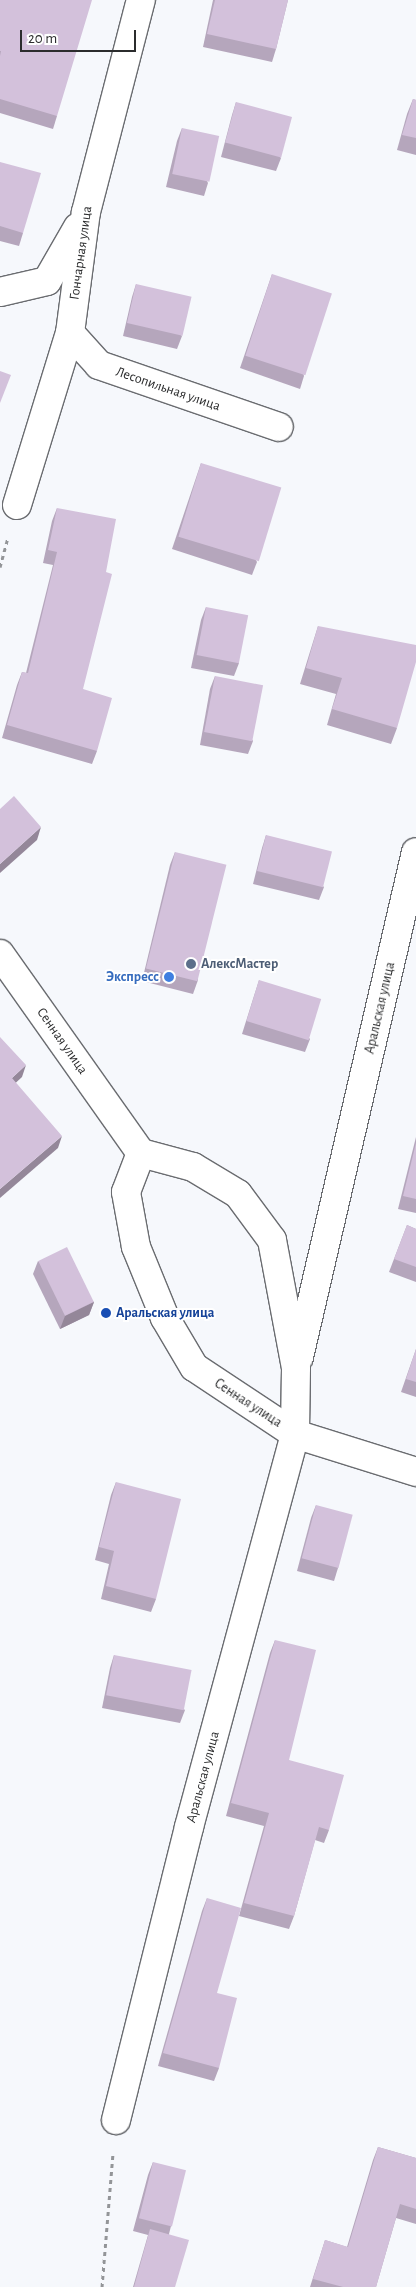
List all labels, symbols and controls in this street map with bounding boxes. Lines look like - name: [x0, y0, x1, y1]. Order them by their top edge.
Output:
- scale bar: [22, 20, 139, 52]
- text: 20 m: [28, 31, 57, 46]
- street label: Гончарная улица: [66, 205, 96, 301]
- street label: Лесопильная улица: [114, 363, 222, 415]
- place label: АлексМастер: [201, 956, 278, 972]
- marker: АлексМастер: [185, 958, 197, 970]
- street label: Аральская улица: [361, 960, 399, 1056]
- place label: Экспресс: [106, 969, 159, 985]
- marker: Экспресс: [163, 971, 175, 983]
- street label: Сенная улица: [33, 1005, 91, 1077]
- place label: Аральская улица: [116, 1305, 214, 1321]
- marker: Аральская улица: [100, 1307, 112, 1319]
- street label: Сенная улица: [211, 1375, 285, 1431]
- street label: Аральская улица: [183, 1729, 223, 1825]

